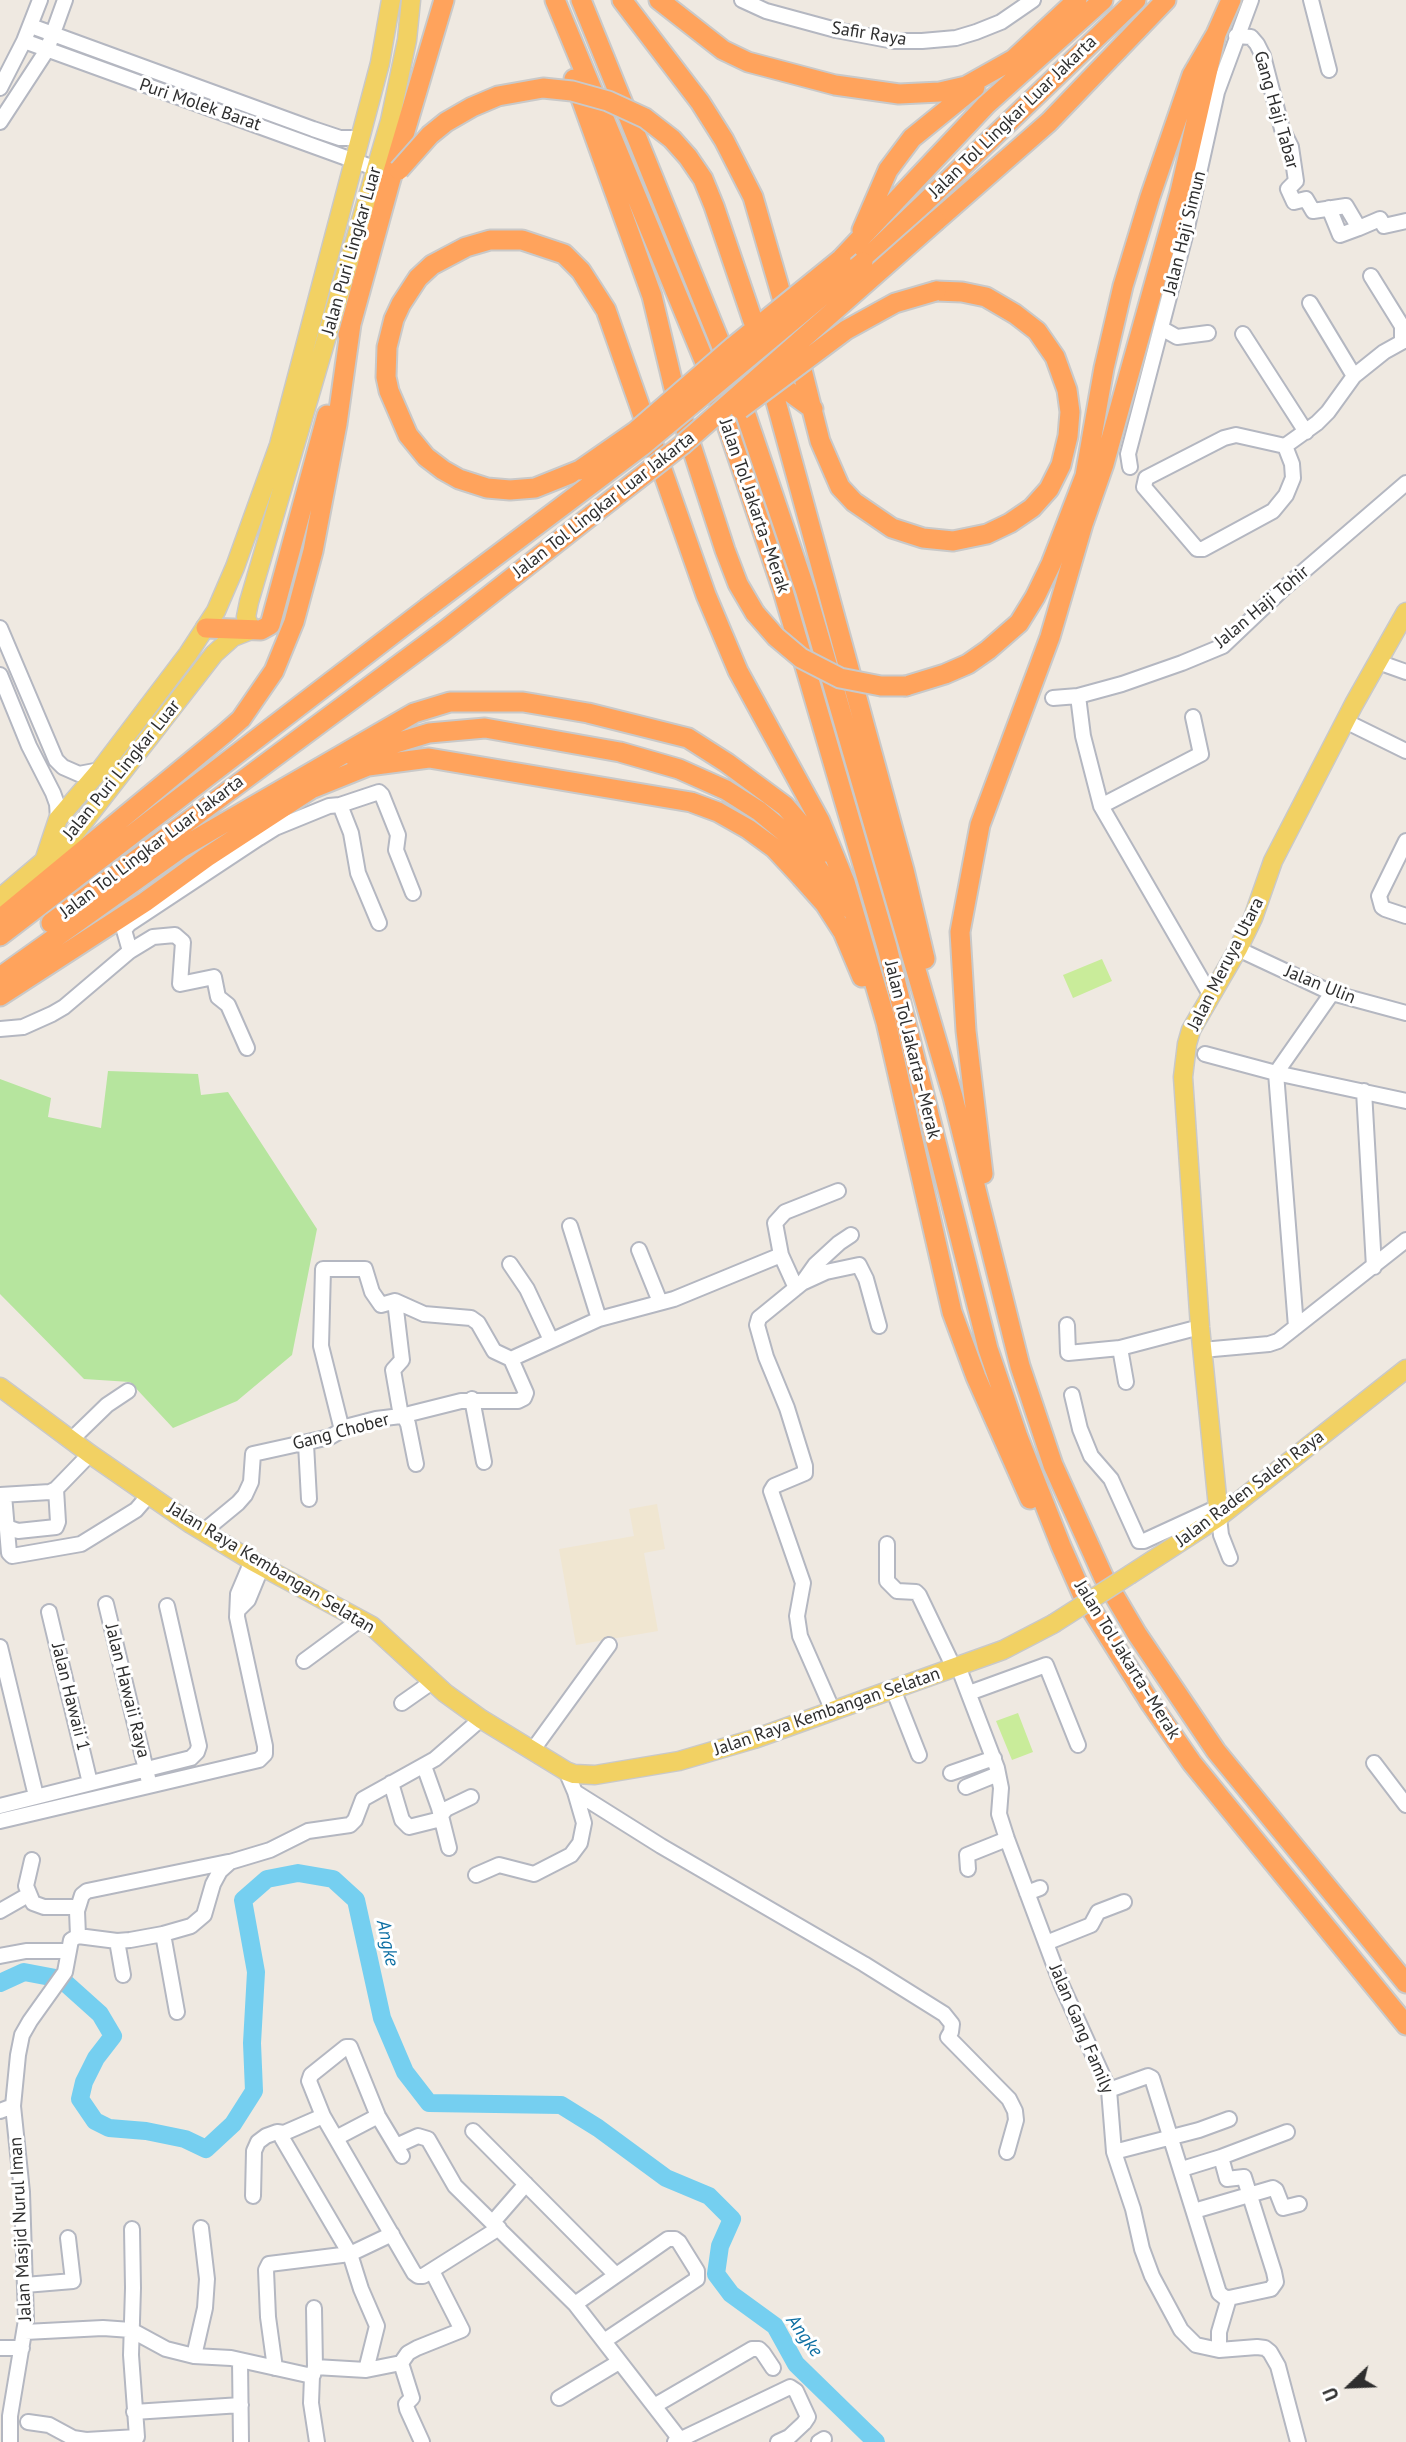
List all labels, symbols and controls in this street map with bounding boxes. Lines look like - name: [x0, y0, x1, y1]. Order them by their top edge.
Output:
- street label: Safir Raya: [830, 17, 908, 51]
- street label: Jalan Tol Lingkar Luar Jakarta: [925, 31, 1101, 203]
- street label: Gang Haji Tabar: [1249, 49, 1303, 171]
- street label: Puri Molek Barat: [136, 74, 264, 136]
- street label: Jalan Puri Lingkar Luar: [318, 165, 386, 337]
- street label: Jalan Haji Simun: [1159, 169, 1211, 297]
- street label: Jalan Tol Jakarta–Merak: [714, 416, 794, 596]
- street label: Jalan Tol Lingkar Luar Jakarta: [509, 427, 699, 583]
- street label: Jalan Haji Tohir: [1210, 561, 1314, 653]
- street label: Jalan Puri Lingkar Luar: [59, 696, 185, 844]
- street label: Jalan Tol Lingkar Luar Jakarta: [56, 771, 248, 923]
- street label: Jalan Meruya Utara: [1183, 894, 1269, 1034]
- street label: Jalan Tol Jakarta–Merak: [879, 959, 945, 1141]
- street label: Jalan Ulin: [1281, 961, 1359, 1009]
- street label: Gang Chober: [290, 1409, 392, 1455]
- street label: Jalan Raden Saleh Raya: [1172, 1426, 1328, 1552]
- street label: Jalan Raya Kembangan Selatan: [163, 1497, 379, 1639]
- street label: Jalan Tol Jakarta–Merak: [1069, 1577, 1185, 1743]
- street label: Jalan Hawaii Raya: [100, 1622, 154, 1760]
- street label: Jalan Hawaii 1: [46, 1641, 94, 1753]
- street label: Jalan Raya Kembangan Selatan: [711, 1663, 943, 1761]
- water label: Angke: [371, 1918, 403, 1968]
- street label: Jalan Gang Family: [1044, 1961, 1118, 2097]
- street label: Jalan Masjid Nurul Iman: [5, 2136, 37, 2322]
- water label: Angke: [781, 2310, 827, 2362]
- north arrow: [1315, 2351, 1385, 2421]
- text: U: [1317, 2384, 1344, 2404]

